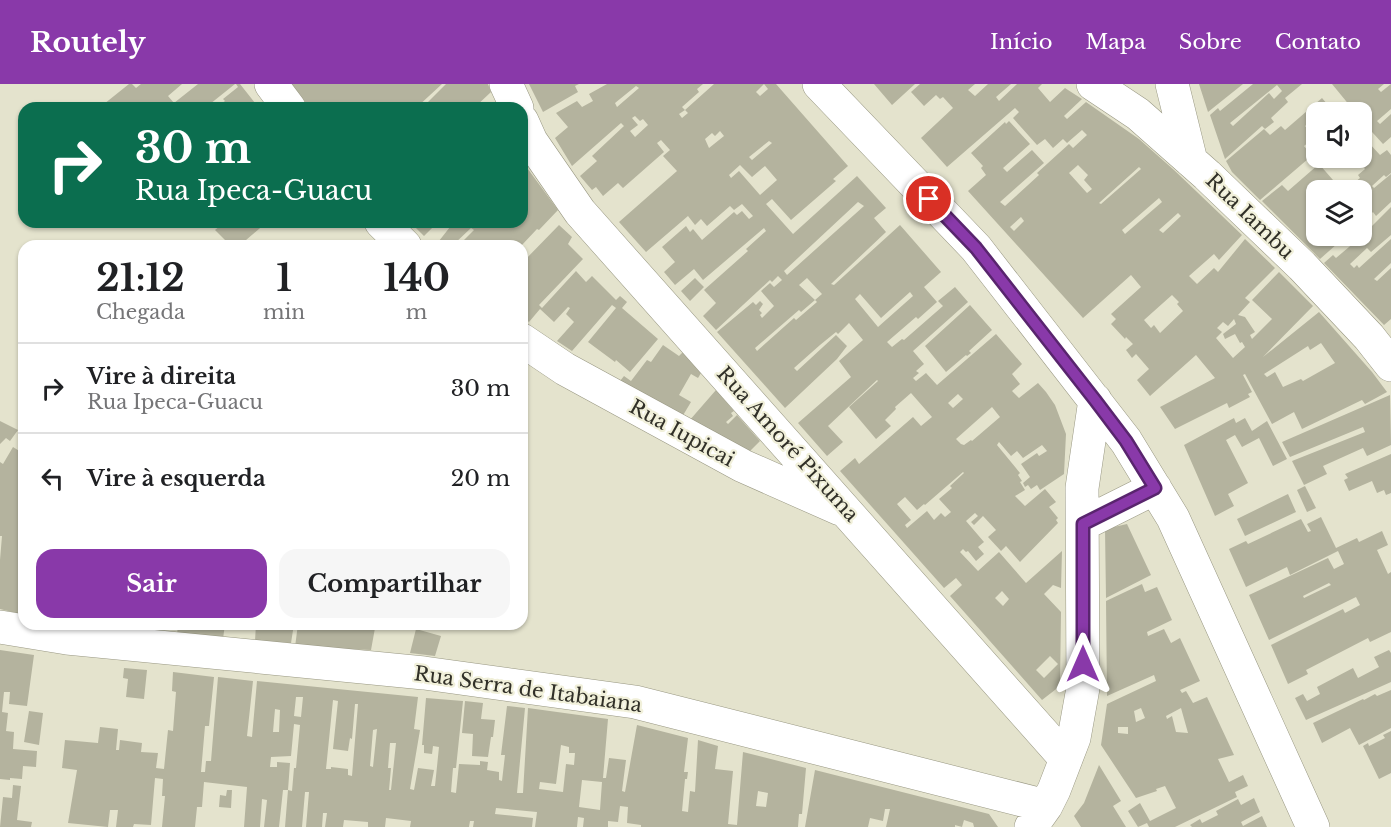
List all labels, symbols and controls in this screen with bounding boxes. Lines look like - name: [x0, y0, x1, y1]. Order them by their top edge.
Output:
- text: Routely: [30, 25, 146, 60]
- text: Início: [990, 29, 1052, 55]
- text: Mapa: [1085, 29, 1146, 55]
- text: Sobre: [1179, 29, 1242, 55]
- text: Contato: [1275, 29, 1361, 55]
- map controls: [1306, 102, 1372, 246]
- button: sound: [1306, 102, 1372, 168]
- text: 30 m: [135, 122, 251, 174]
- icon: right: [36, 126, 114, 204]
- street label: Rua Iambu: [1201, 168, 1299, 264]
- pin: [903, 173, 954, 224]
- text: Rua Ipeca-Guacu: [135, 174, 372, 207]
- button: layers: [1306, 180, 1372, 246]
- icon: arrive: [912, 182, 945, 215]
- text: 21:12: [96, 256, 185, 301]
- text: 1: [276, 256, 292, 301]
- text: 140: [383, 256, 450, 301]
- text: Chegada: [96, 300, 185, 324]
- text: min: [263, 300, 305, 324]
- text: m: [406, 300, 427, 324]
- street label: Rua Amoré Pixuma: [712, 362, 864, 527]
- text: Vire à direita: [87, 363, 236, 390]
- icon: right: [36, 372, 69, 405]
- text: 30 m: [451, 375, 510, 402]
- text: Rua Ipeca-Guacu: [87, 390, 263, 414]
- street label: Rua Iupicai: [625, 394, 739, 472]
- icon: left: [36, 462, 69, 495]
- text: Vire à esquerda: [87, 465, 266, 492]
- text: 20 m: [451, 465, 510, 492]
- button: Sair: [36, 549, 267, 618]
- button: Compartilhar: [279, 549, 510, 618]
- position arrow: [1051, 632, 1115, 696]
- street label: Rua Serra de Itabaiana: [412, 661, 644, 717]

